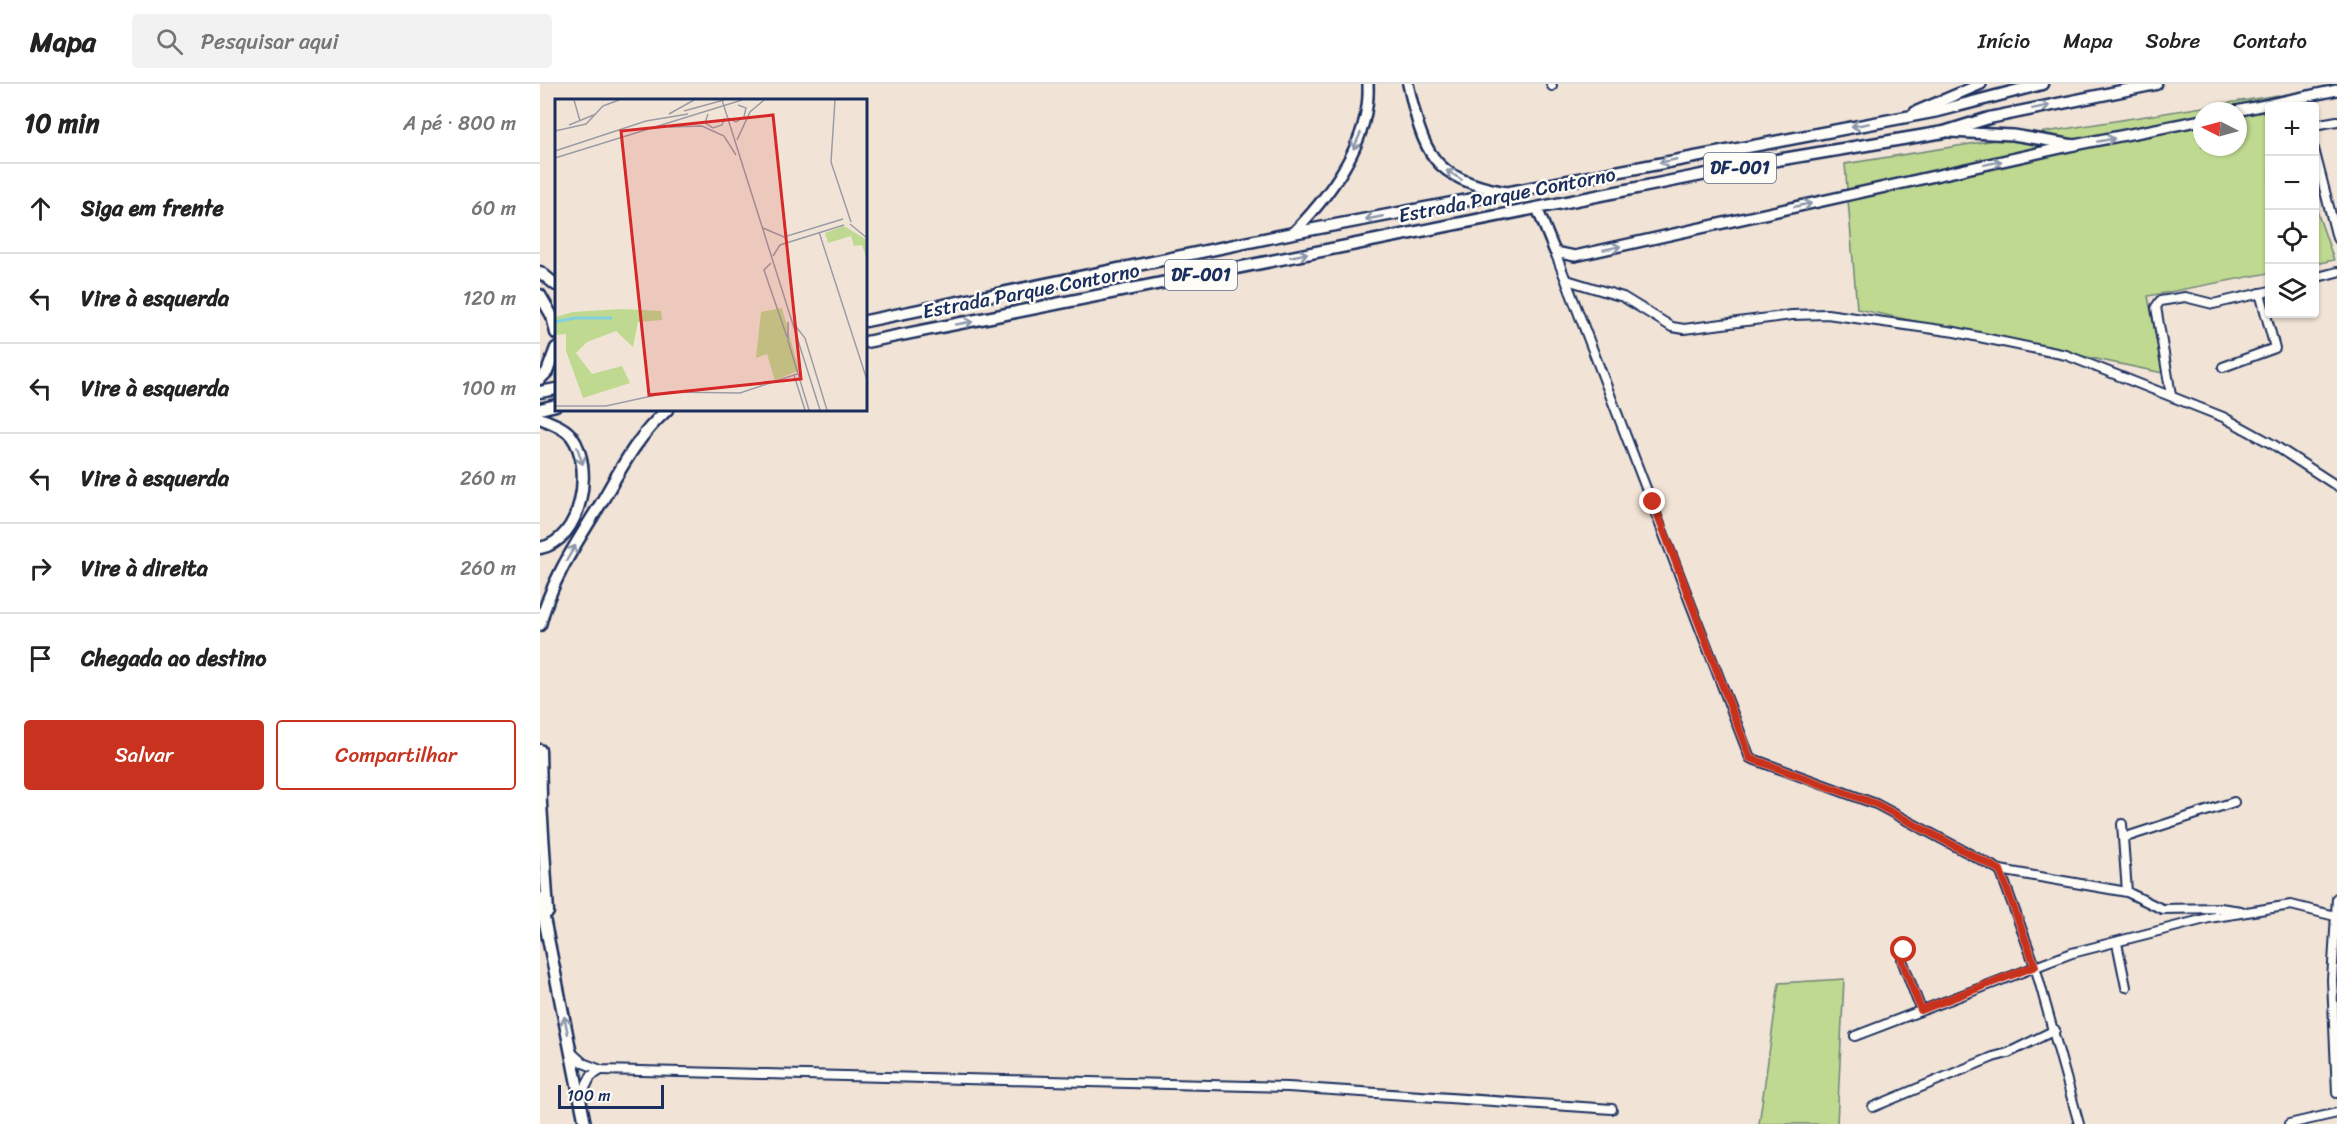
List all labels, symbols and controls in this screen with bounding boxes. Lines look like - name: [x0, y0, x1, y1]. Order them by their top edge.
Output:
- search box: [132, 14, 552, 68]
- text: Mapa: [30, 17, 96, 66]
- text: Pesquisar aqui: [201, 22, 339, 61]
- text: Início: [1978, 22, 2030, 60]
- text: Mapa: [2063, 22, 2113, 60]
- text: Sobre: [2146, 22, 2200, 60]
- text: Contato: [2233, 22, 2307, 60]
- icon: search: [153, 25, 186, 58]
- inset map: [555, 99, 867, 411]
- text: 10 min: [24, 100, 100, 146]
- one-way arrow: [2031, 101, 2050, 112]
- north arrow: [2193, 102, 2247, 156]
- map controls: [2265, 102, 2319, 318]
- button: +: [2265, 102, 2319, 156]
- text: A pé · 800 m: [403, 106, 516, 141]
- one-way arrow: [1850, 120, 1870, 131]
- one-way arrow: [1351, 131, 1363, 149]
- one-way arrow: [2095, 134, 2115, 145]
- road number: DF-001: [1704, 153, 1776, 183]
- one-way arrow: [1659, 156, 1678, 167]
- button: −: [2265, 156, 2319, 210]
- street label: Estrada Parque Contorno: [1395, 157, 1619, 233]
- one-way arrow: [1983, 157, 2002, 169]
- one-way arrow: [1445, 168, 1462, 181]
- text: Siga em frente: [81, 189, 224, 228]
- text: 60 m: [471, 191, 516, 226]
- icon: ahead: [24, 192, 57, 225]
- one-way arrow: [1793, 199, 1812, 211]
- button: locate: [2265, 210, 2319, 264]
- one-way arrow: [1364, 213, 1384, 224]
- one-way arrow: [1603, 241, 1622, 253]
- one-way arrow: [1289, 249, 1309, 260]
- street label: Estrada Parque Contorno: [919, 253, 1143, 329]
- road number: DF-001: [1165, 260, 1237, 290]
- button: layers: [2265, 264, 2319, 318]
- text: Vire à esquerda: [81, 279, 229, 318]
- text: 120 m: [463, 281, 516, 316]
- icon: left: [24, 282, 57, 315]
- one-way arrow: [954, 317, 973, 328]
- text: Vire à esquerda: [81, 369, 229, 408]
- text: 100 m: [462, 371, 516, 406]
- icon: left: [24, 372, 57, 405]
- one-way arrow: [575, 446, 586, 465]
- text: Vire à esquerda: [81, 459, 229, 498]
- text: 260 m: [460, 461, 516, 496]
- icon: left: [24, 462, 57, 495]
- route end: [1639, 488, 1665, 514]
- one-way arrow: [565, 545, 577, 562]
- text: Vire à direita: [81, 549, 208, 588]
- text: 260 m: [460, 551, 516, 586]
- icon: right: [24, 552, 57, 585]
- text: Chegada ao destino: [81, 639, 266, 678]
- icon: arrive: [24, 642, 57, 675]
- button: Salvar: [24, 720, 264, 790]
- button: Compartilhar: [276, 720, 516, 790]
- route start: [1890, 936, 1916, 962]
- one-way arrow: [560, 1016, 572, 1035]
- text: 100 m: [567, 1081, 611, 1110]
- scale bar: [558, 1082, 664, 1110]

